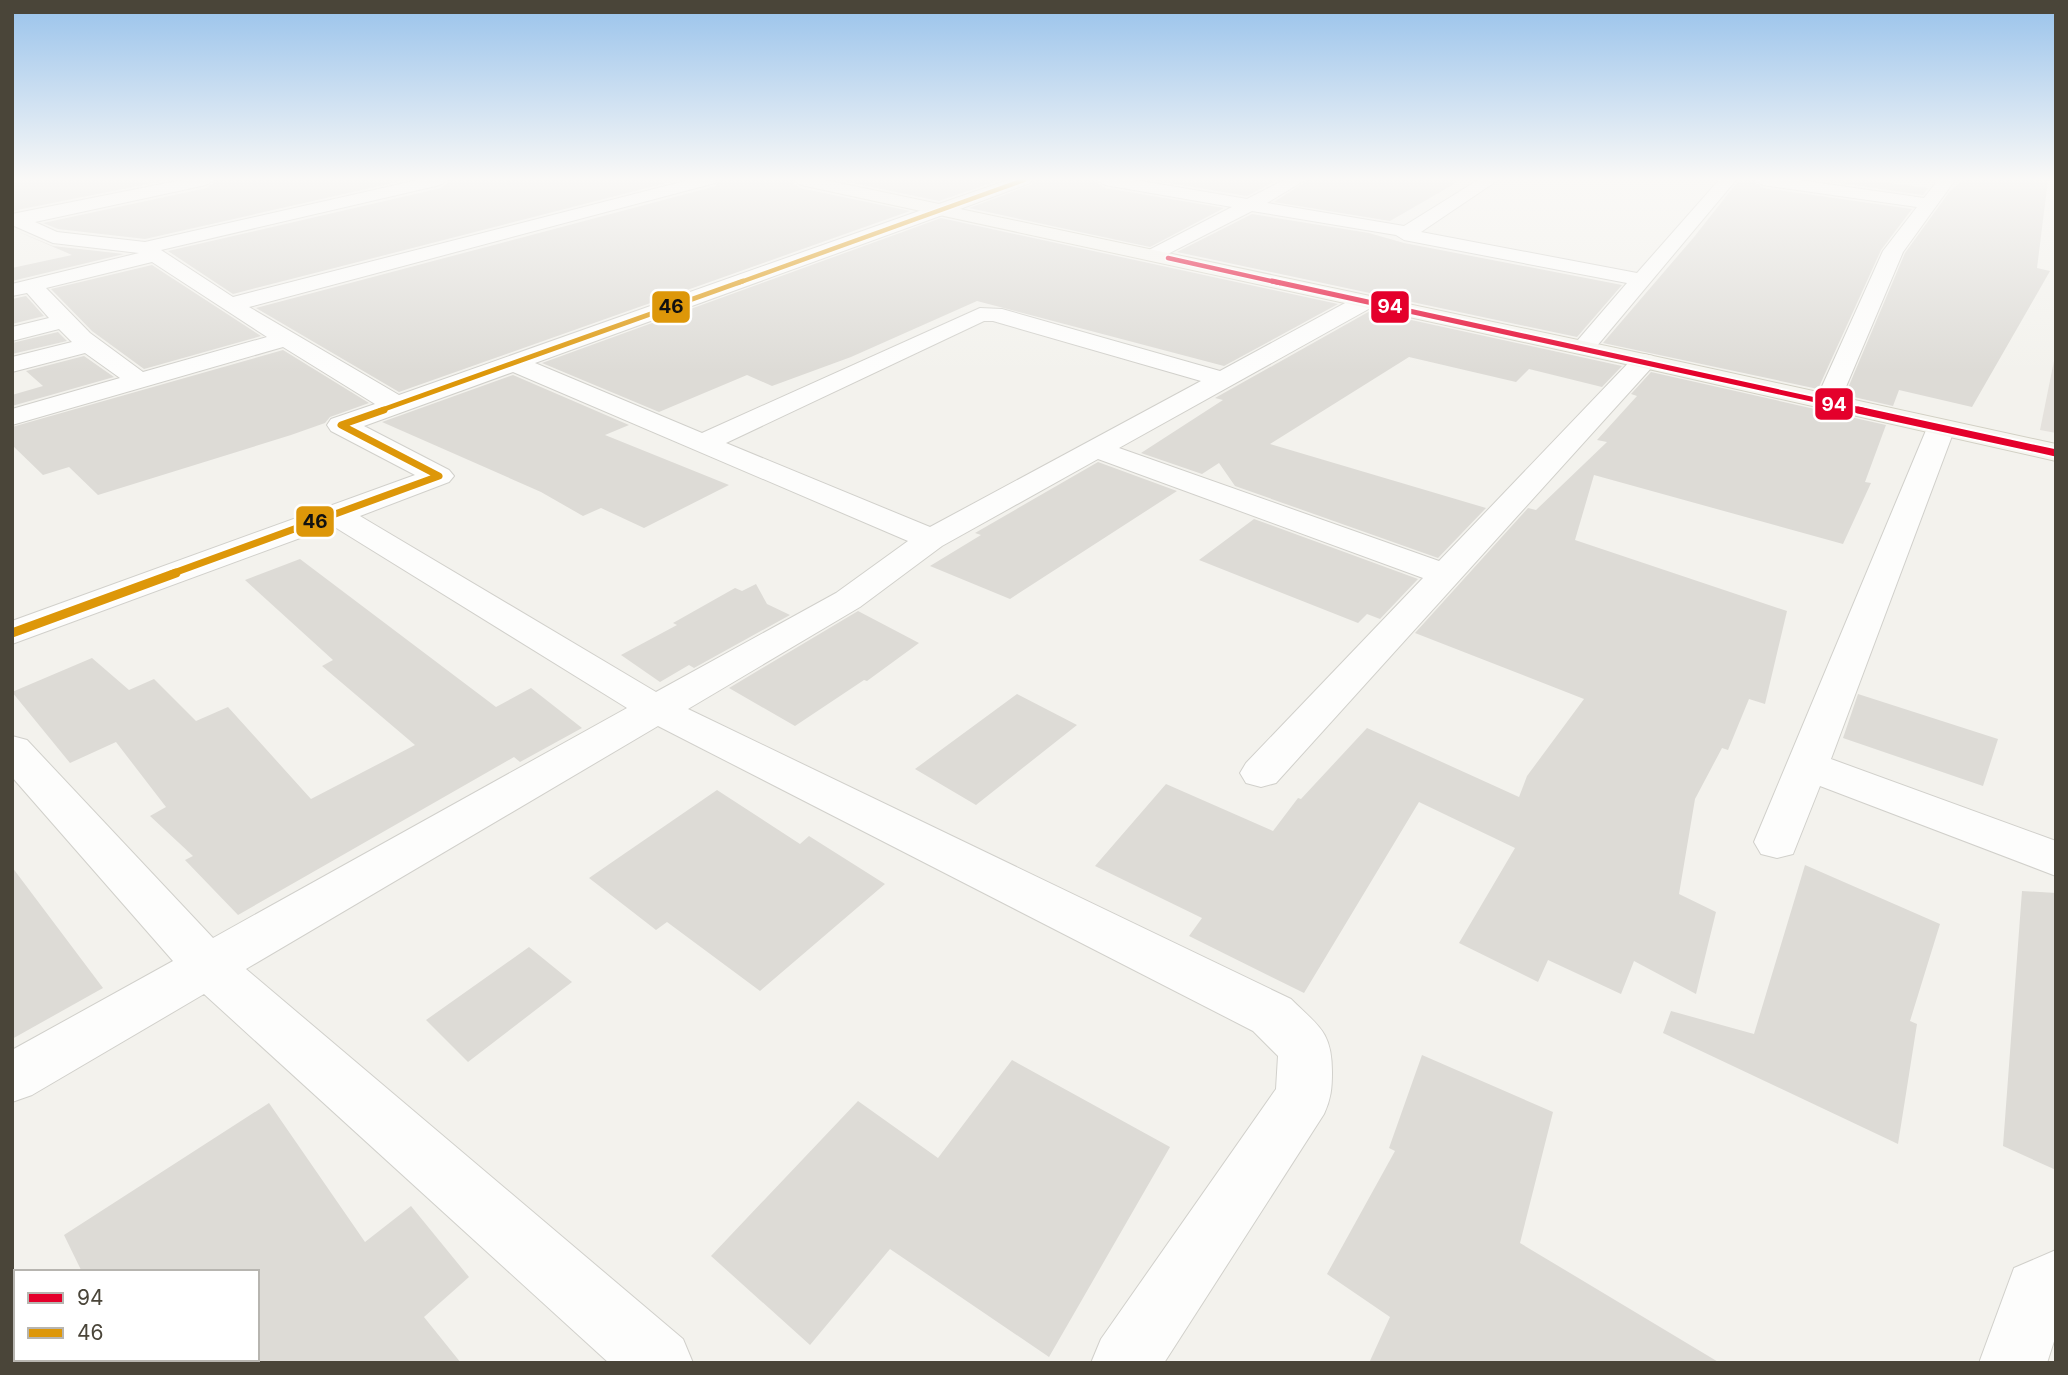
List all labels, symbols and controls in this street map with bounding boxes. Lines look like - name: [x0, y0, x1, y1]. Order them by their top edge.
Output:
- line badge: 46: [651, 290, 691, 324]
- line badge: 94: [1370, 290, 1410, 324]
- text: 46: [658, 295, 684, 318]
- text: 94: [1377, 295, 1403, 318]
- line badge: 94: [1814, 387, 1854, 421]
- text: 94: [1821, 393, 1847, 416]
- line badge: 46: [295, 505, 335, 538]
- text: 46: [302, 510, 328, 533]
- legend: [14, 1270, 259, 1361]
- text: 94: [77, 1285, 104, 1310]
- text: 46: [77, 1320, 104, 1345]

